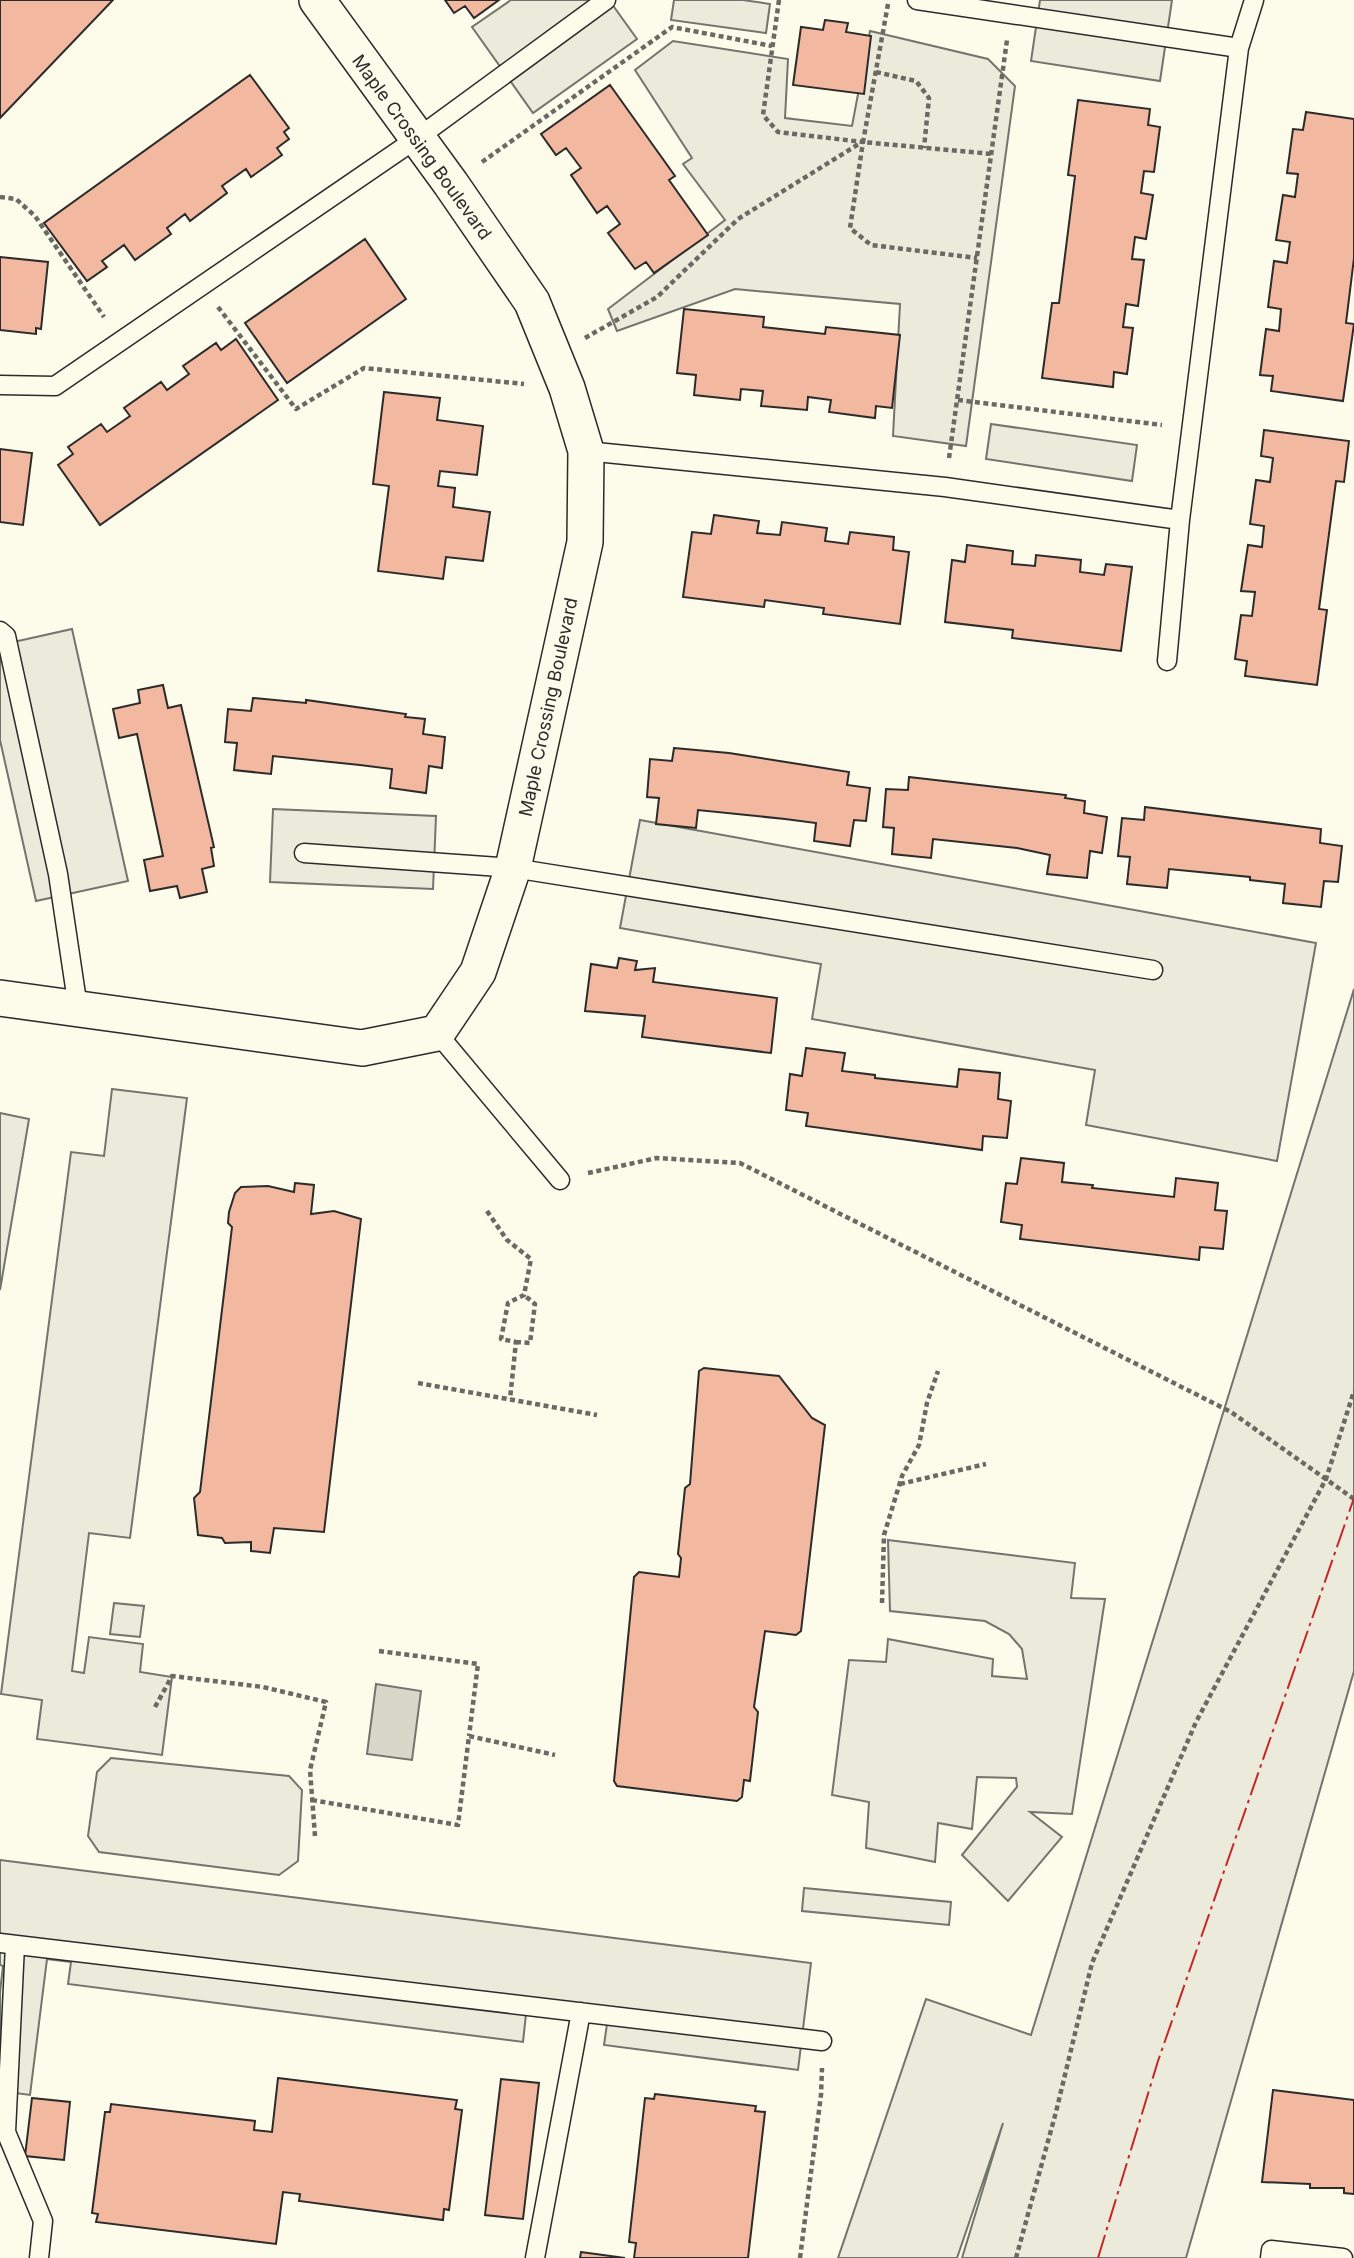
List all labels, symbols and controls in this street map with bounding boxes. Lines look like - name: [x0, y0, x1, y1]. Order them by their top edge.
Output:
- street label: Maple Crossing Boulevard: [348, 51, 496, 243]
- street label: Maple Crossing Boulevard: [515, 596, 581, 818]

